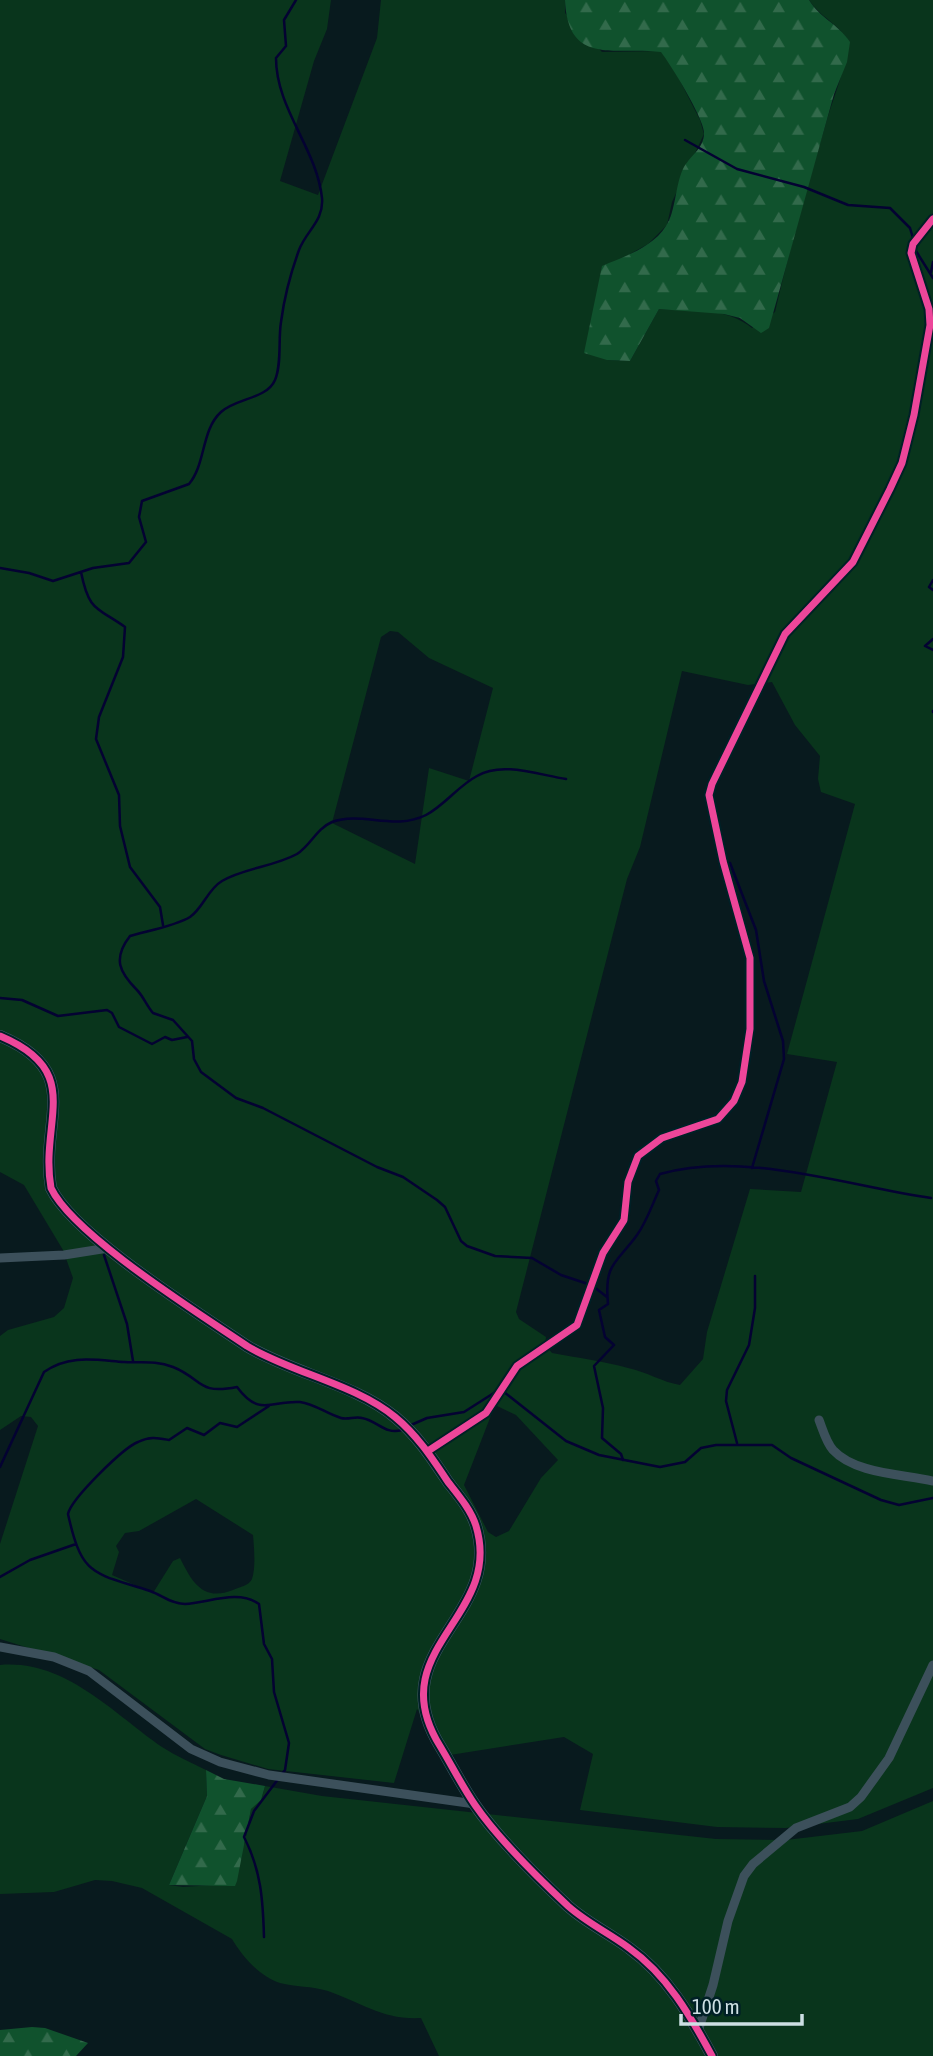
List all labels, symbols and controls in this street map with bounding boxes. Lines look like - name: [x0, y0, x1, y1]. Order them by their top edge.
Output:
- scale bar: [681, 1982, 802, 2026]
- text: 100 m: [692, 1994, 740, 2018]

